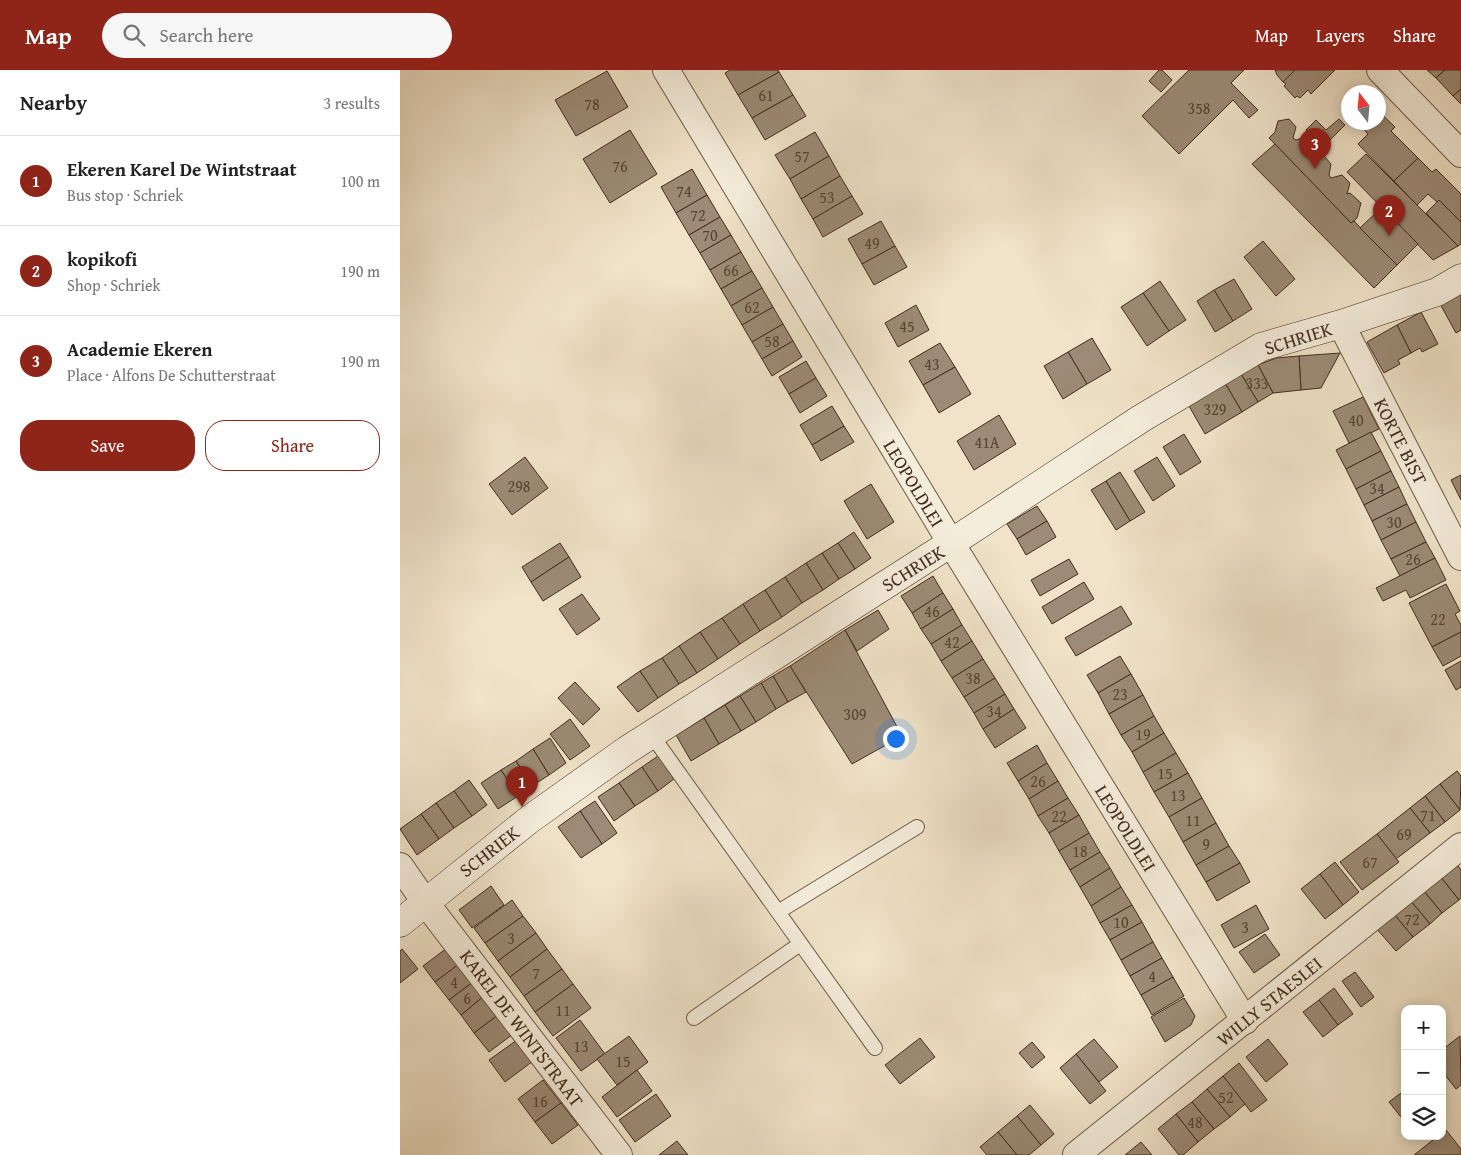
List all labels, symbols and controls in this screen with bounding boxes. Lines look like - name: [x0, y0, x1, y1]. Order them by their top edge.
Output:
- search box: [102, 13, 452, 58]
- text: Map: [25, 18, 72, 53]
- icon: search: [120, 21, 148, 49]
- text: Search here: [160, 21, 253, 49]
- text: Map: [1255, 22, 1288, 49]
- text: Layers: [1316, 22, 1365, 49]
- text: Share: [1393, 22, 1436, 49]
- house number: 61: [758, 83, 774, 107]
- north arrow: [1341, 85, 1386, 130]
- text: Nearby: [20, 87, 87, 118]
- text: 3 results: [323, 91, 380, 115]
- house number: 78: [584, 92, 600, 116]
- house number: 358: [1187, 96, 1211, 120]
- pin: 3: [1299, 128, 1331, 169]
- house number: 57: [794, 144, 810, 168]
- house number: 76: [612, 154, 628, 178]
- text: Ekeren Karel De Wintstraat: [67, 155, 297, 183]
- text: 1: [32, 169, 40, 193]
- text: 100 m: [340, 169, 380, 193]
- house number: 74: [676, 179, 692, 203]
- text: Bus stop · Schriek: [67, 183, 183, 207]
- house number: 53: [819, 185, 835, 209]
- pin: 2: [1373, 195, 1405, 236]
- house number: 72: [690, 203, 706, 227]
- house number: 70: [702, 223, 718, 247]
- house number: 49: [864, 231, 880, 255]
- text: kopikofi: [67, 245, 137, 273]
- house number: 66: [723, 258, 739, 282]
- text: 2: [32, 259, 40, 283]
- text: 190 m: [340, 259, 380, 283]
- text: Shop · Schriek: [67, 273, 161, 297]
- house number: 62: [744, 295, 760, 319]
- house number: 45: [899, 314, 915, 338]
- street label: SCHRIEK: [1261, 314, 1336, 362]
- house number: 58: [764, 329, 780, 353]
- text: Academie Ekeren: [67, 335, 213, 363]
- text: 3: [32, 349, 40, 373]
- text: 190 m: [340, 349, 380, 373]
- house number: 43: [924, 352, 940, 376]
- text: Place · Alfons De Schutterstraat: [67, 363, 276, 387]
- house number: 333: [1245, 371, 1269, 395]
- street label: KORTE BIST: [1367, 393, 1435, 489]
- house number: 329: [1203, 397, 1227, 421]
- house number: 40: [1348, 408, 1364, 432]
- button: Save: [20, 420, 195, 471]
- button: Share: [205, 420, 380, 471]
- house number: 41A: [974, 430, 1000, 454]
- street label: LEOPOLDLEI: [877, 434, 951, 532]
- house number: 298: [507, 474, 531, 498]
- house number: 34: [1369, 476, 1385, 500]
- house number: 30: [1386, 510, 1402, 534]
- street label: SCHRIEK: [876, 537, 951, 598]
- house number: 26: [1405, 547, 1421, 571]
- house number: 46: [924, 599, 940, 623]
- house number: 22: [1430, 607, 1446, 631]
- house number: 42: [944, 630, 960, 654]
- house number: 38: [965, 666, 981, 690]
- house number: 23: [1112, 682, 1128, 706]
- house number: 34: [986, 699, 1002, 723]
- house number: 309: [843, 702, 867, 726]
- house number: 19: [1135, 722, 1151, 746]
- your location: [883, 726, 909, 752]
- house number: 15: [1157, 761, 1173, 785]
- pin: 1: [506, 766, 538, 807]
- house number: 26: [1030, 769, 1046, 793]
- street label: LEOPOLDLEI: [1088, 779, 1164, 877]
- house number: 13: [1170, 783, 1186, 807]
- house number: 71: [1420, 803, 1436, 827]
- house number: 22: [1051, 804, 1067, 828]
- house number: 11: [1185, 808, 1201, 832]
- street label: SCHRIEK: [453, 818, 526, 884]
- house number: 69: [1396, 822, 1412, 846]
- house number: 9: [1202, 832, 1210, 856]
- house number: 18: [1072, 839, 1088, 863]
- house number: 67: [1362, 850, 1378, 874]
- house number: 72: [1404, 907, 1420, 931]
- house number: 10: [1113, 910, 1129, 934]
- house number: 3: [1241, 915, 1249, 939]
- house number: 3: [507, 926, 515, 950]
- street label: KAREL DE WINTSTRAAT: [453, 943, 591, 1113]
- street label: WILLY STAESLEI: [1210, 950, 1328, 1052]
- house number: 7: [532, 961, 540, 985]
- house number: 4: [1148, 964, 1156, 988]
- house number: 4: [450, 970, 458, 994]
- house number: 6: [463, 986, 471, 1010]
- house number: 11: [555, 998, 571, 1022]
- map controls: [1401, 1005, 1446, 1140]
- button: +: [1401, 1005, 1446, 1050]
- house number: 13: [573, 1034, 589, 1058]
- house number: 15: [615, 1049, 631, 1073]
- button: −: [1401, 1050, 1446, 1095]
- house number: 52: [1218, 1085, 1234, 1109]
- house number: 16: [532, 1089, 548, 1113]
- button: layers: [1401, 1095, 1446, 1140]
- house number: 48: [1187, 1110, 1203, 1134]

